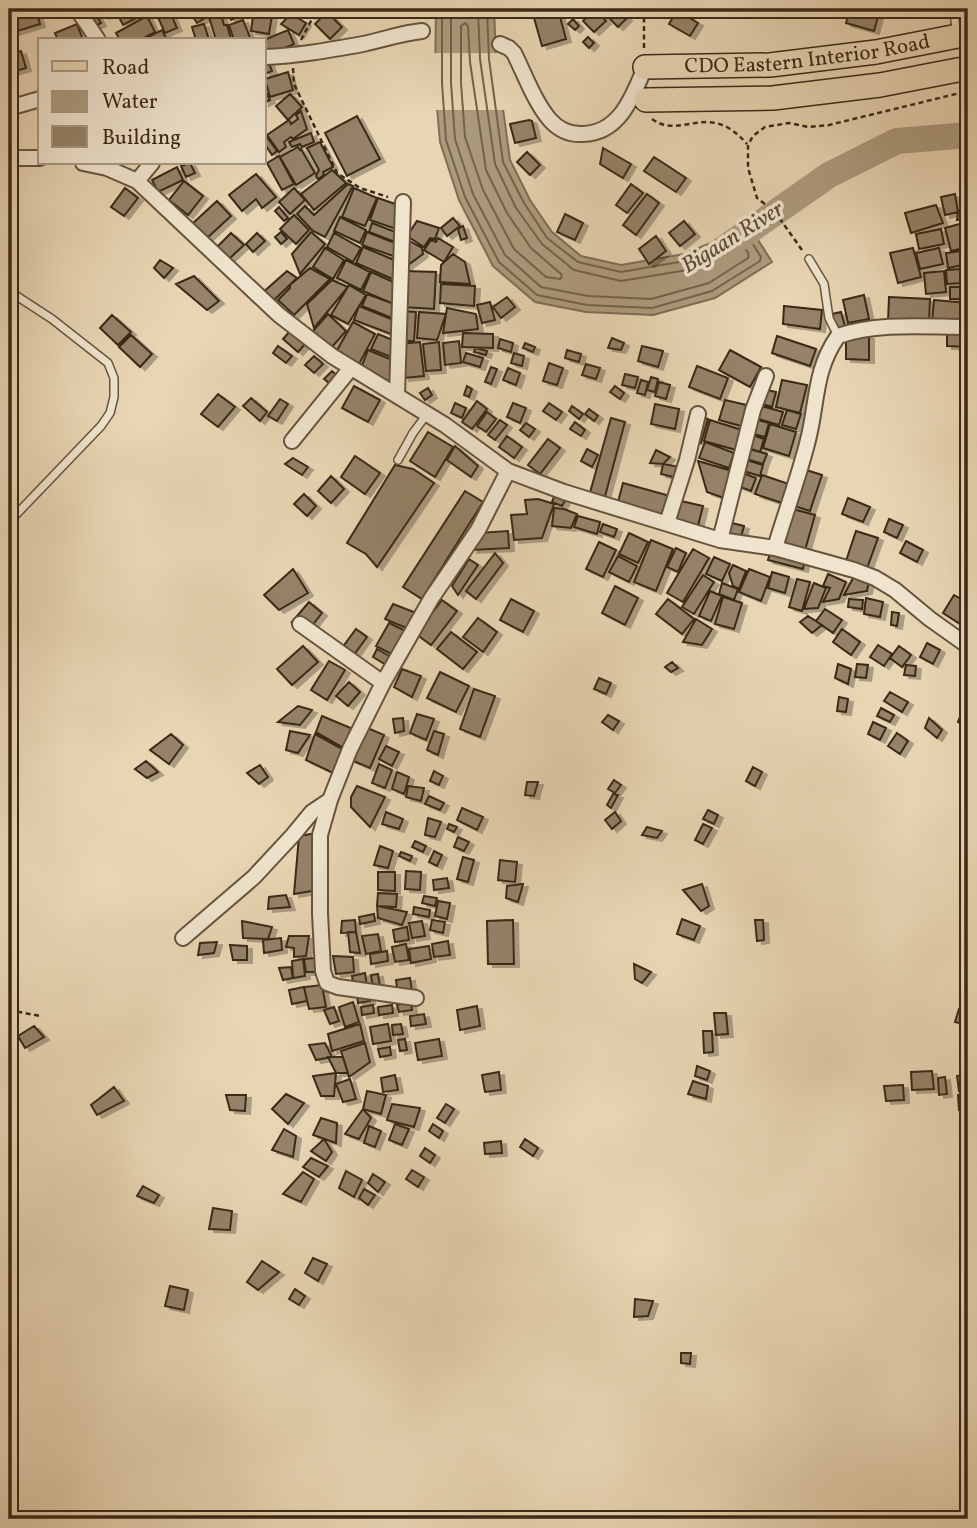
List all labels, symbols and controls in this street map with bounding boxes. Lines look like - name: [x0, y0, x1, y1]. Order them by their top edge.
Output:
- street label: CDO Eastern Interior Road: [684, 27, 933, 81]
- legend: [38, 38, 266, 164]
- text: Road: [102, 54, 149, 83]
- text: Water: [102, 88, 158, 117]
- text: Building: [102, 124, 181, 153]
- water label: Bigaan River: [676, 194, 791, 282]

